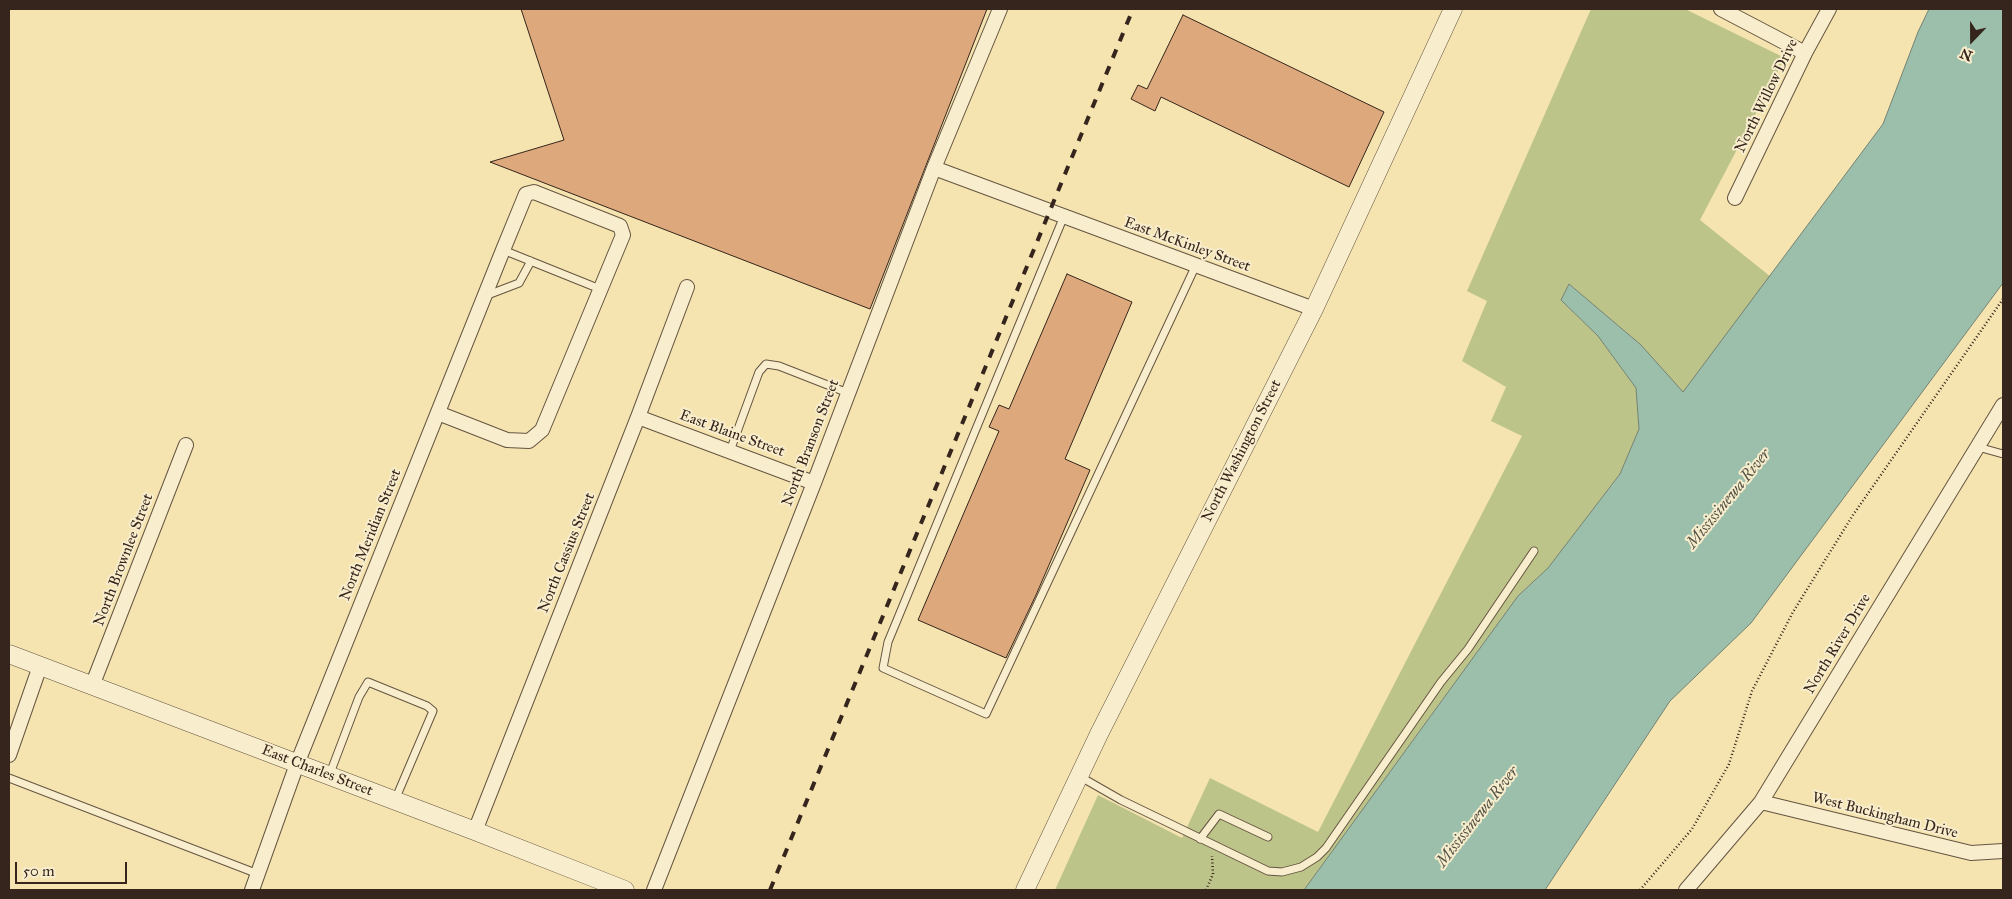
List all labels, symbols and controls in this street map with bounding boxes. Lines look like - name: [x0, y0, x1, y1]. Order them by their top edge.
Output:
- north arrow: [1947, 15, 1997, 65]
- street label: North Willow Drive: [1732, 36, 1802, 156]
- text: N: [1958, 44, 1975, 64]
- street label: East McKinley Street: [1121, 214, 1253, 276]
- street label: North Branson Street: [779, 377, 843, 509]
- street label: North Washington Street: [1198, 377, 1286, 525]
- street label: East Blaine Street: [677, 407, 787, 461]
- water label: Mississinewa River: [1683, 445, 1775, 553]
- street label: North Meridian Street: [336, 467, 406, 603]
- street label: North Cassius Street: [535, 490, 599, 616]
- street label: North Brownlee Street: [90, 491, 158, 629]
- street label: North River Drive: [1801, 591, 1875, 697]
- street label: East Charles Street: [259, 741, 375, 801]
- water label: Mississinewa River: [1433, 763, 1523, 871]
- street label: West Buckingham Drive: [1810, 789, 1960, 843]
- scale bar: [18, 852, 130, 884]
- text: 50 m: [23, 862, 55, 880]

